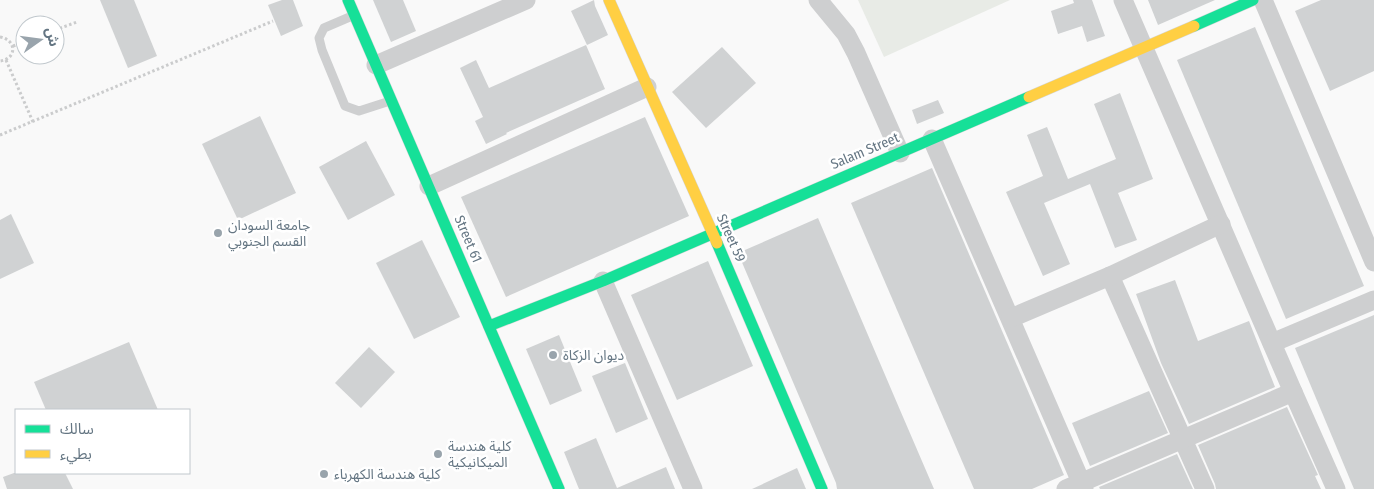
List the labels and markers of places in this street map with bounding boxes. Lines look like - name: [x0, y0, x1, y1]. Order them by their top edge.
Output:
- place label: جامعة السودان القسم الجنوبي: [228, 217, 310, 252]
- marker: جامعة السودان القسم الجنوبي: [212, 227, 224, 239]
- place label: ديوان الزكاة: [563, 347, 624, 364]
- marker: ديوان الزكاة: [547, 349, 559, 361]
- place label: كلية هندسة الميكانيكية: [448, 438, 512, 471]
- marker: كلية هندسة الميكانيكية: [432, 448, 444, 460]
- place label: كلية هندسة الكهرباء: [334, 466, 441, 483]
- marker: كلية هندسة الكهرباء: [318, 468, 330, 480]

